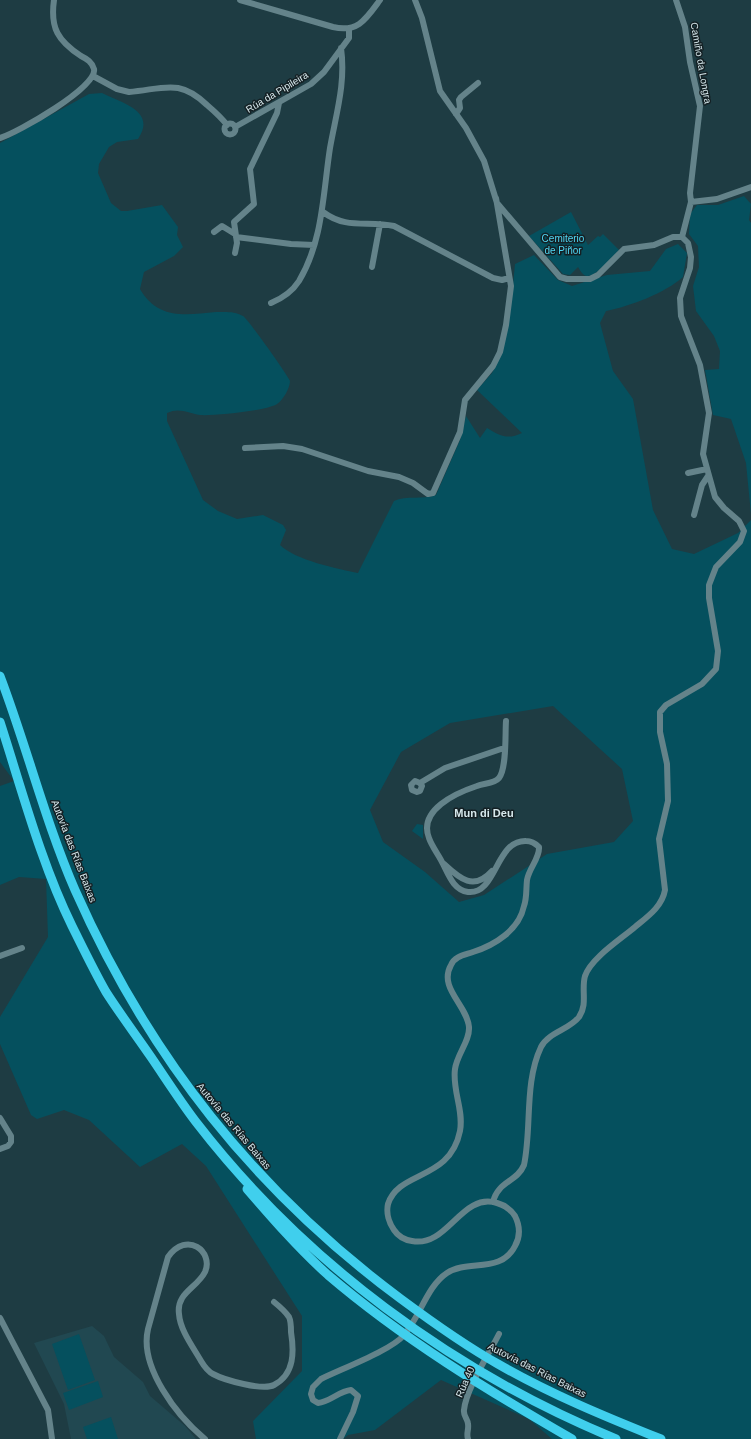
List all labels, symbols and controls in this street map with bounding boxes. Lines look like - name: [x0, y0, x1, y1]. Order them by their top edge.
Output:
- street label: Camiño da Longra: [688, 22, 714, 105]
- street label: Rúa da Pipileira: [244, 69, 310, 115]
- park label: Cemiterio de Piñor: [542, 233, 585, 256]
- street label: Autovía das Rías Baixas: [49, 798, 99, 904]
- district label: Mun di Deu: [454, 807, 514, 819]
- street label: Autovía das Rías Baixas: [195, 1081, 273, 1171]
- street label: Autovía das Rías Baixas: [486, 1340, 588, 1400]
- street label: Rúa 40: [453, 1365, 477, 1399]

